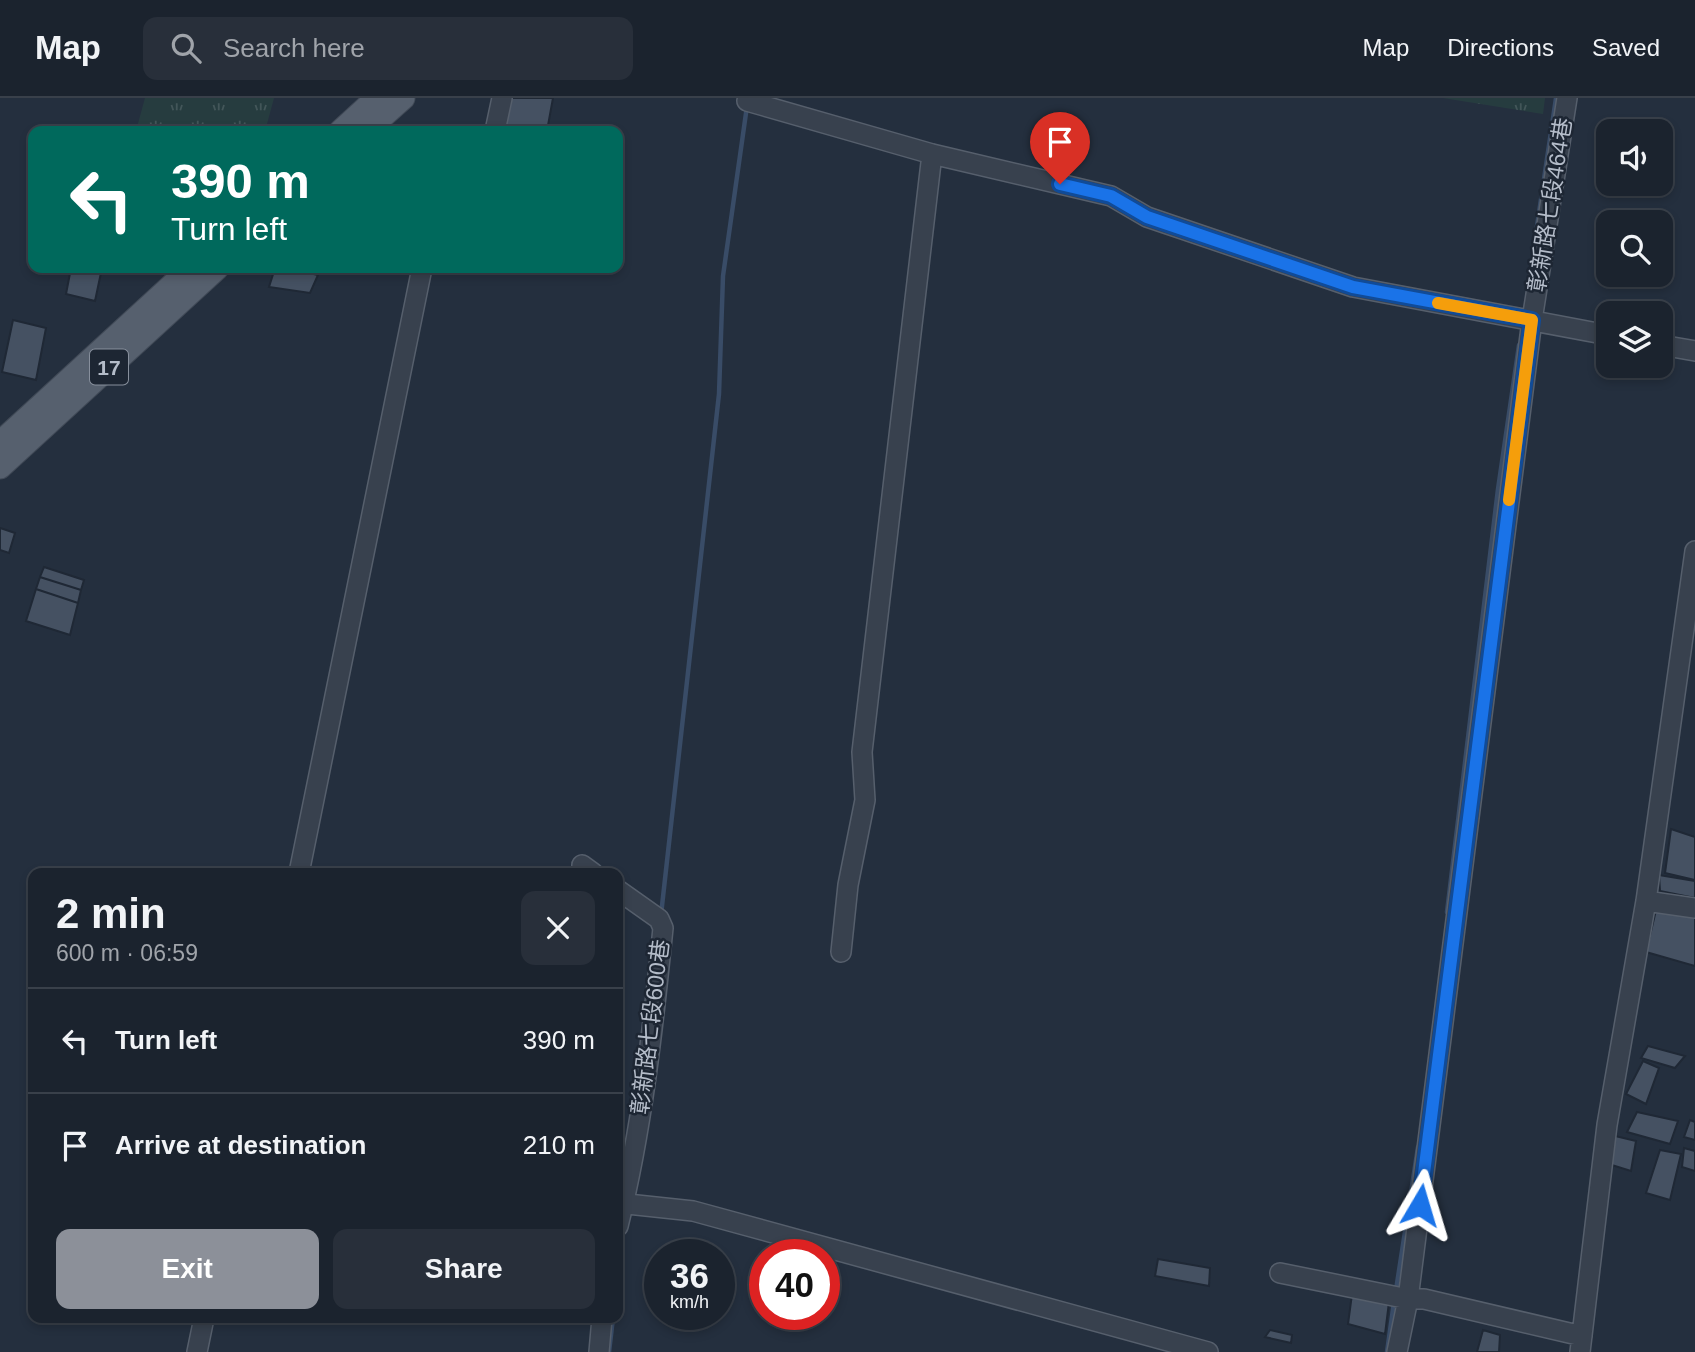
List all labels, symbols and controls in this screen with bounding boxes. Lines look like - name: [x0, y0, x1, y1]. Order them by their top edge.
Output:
- search box: [143, 17, 633, 80]
- text: Map: [35, 29, 101, 66]
- icon: search: [167, 29, 205, 67]
- text: Search here: [223, 33, 365, 63]
- text: Map: [1363, 34, 1409, 61]
- text: Directions: [1447, 34, 1554, 61]
- text: Saved: [1592, 34, 1660, 61]
- pin: [1030, 112, 1090, 184]
- street label: 彰新路七段464巷: [1523, 116, 1577, 294]
- map controls: [1596, 119, 1673, 378]
- button: sound: [1596, 119, 1673, 196]
- icon: arrive: [1041, 123, 1079, 161]
- icon: left: [56, 154, 147, 245]
- text: 390 m: [171, 154, 310, 208]
- button: search: [1596, 210, 1673, 287]
- text: Turn left: [171, 211, 287, 247]
- button: layers: [1596, 301, 1673, 378]
- road number: 17: [90, 350, 128, 384]
- text: 2 min: [56, 890, 166, 937]
- button: close: [521, 891, 595, 965]
- street label: 彰新路七段600巷: [626, 938, 674, 1116]
- text: 600 m · 06:59: [56, 940, 198, 966]
- icon: left: [56, 1022, 94, 1060]
- text: Turn left: [115, 1025, 217, 1055]
- text: 390 m: [523, 1025, 595, 1055]
- icon: arrive: [56, 1127, 94, 1165]
- text: Arrive at destination: [115, 1130, 366, 1160]
- text: 210 m: [523, 1130, 595, 1160]
- position arrow: [1383, 1168, 1457, 1242]
- button: Exit: [56, 1229, 319, 1309]
- button: Share: [333, 1229, 595, 1309]
- speed limit sign: 40: [749, 1239, 840, 1330]
- text: 36: [670, 1256, 709, 1295]
- text: km/h: [670, 1292, 709, 1312]

